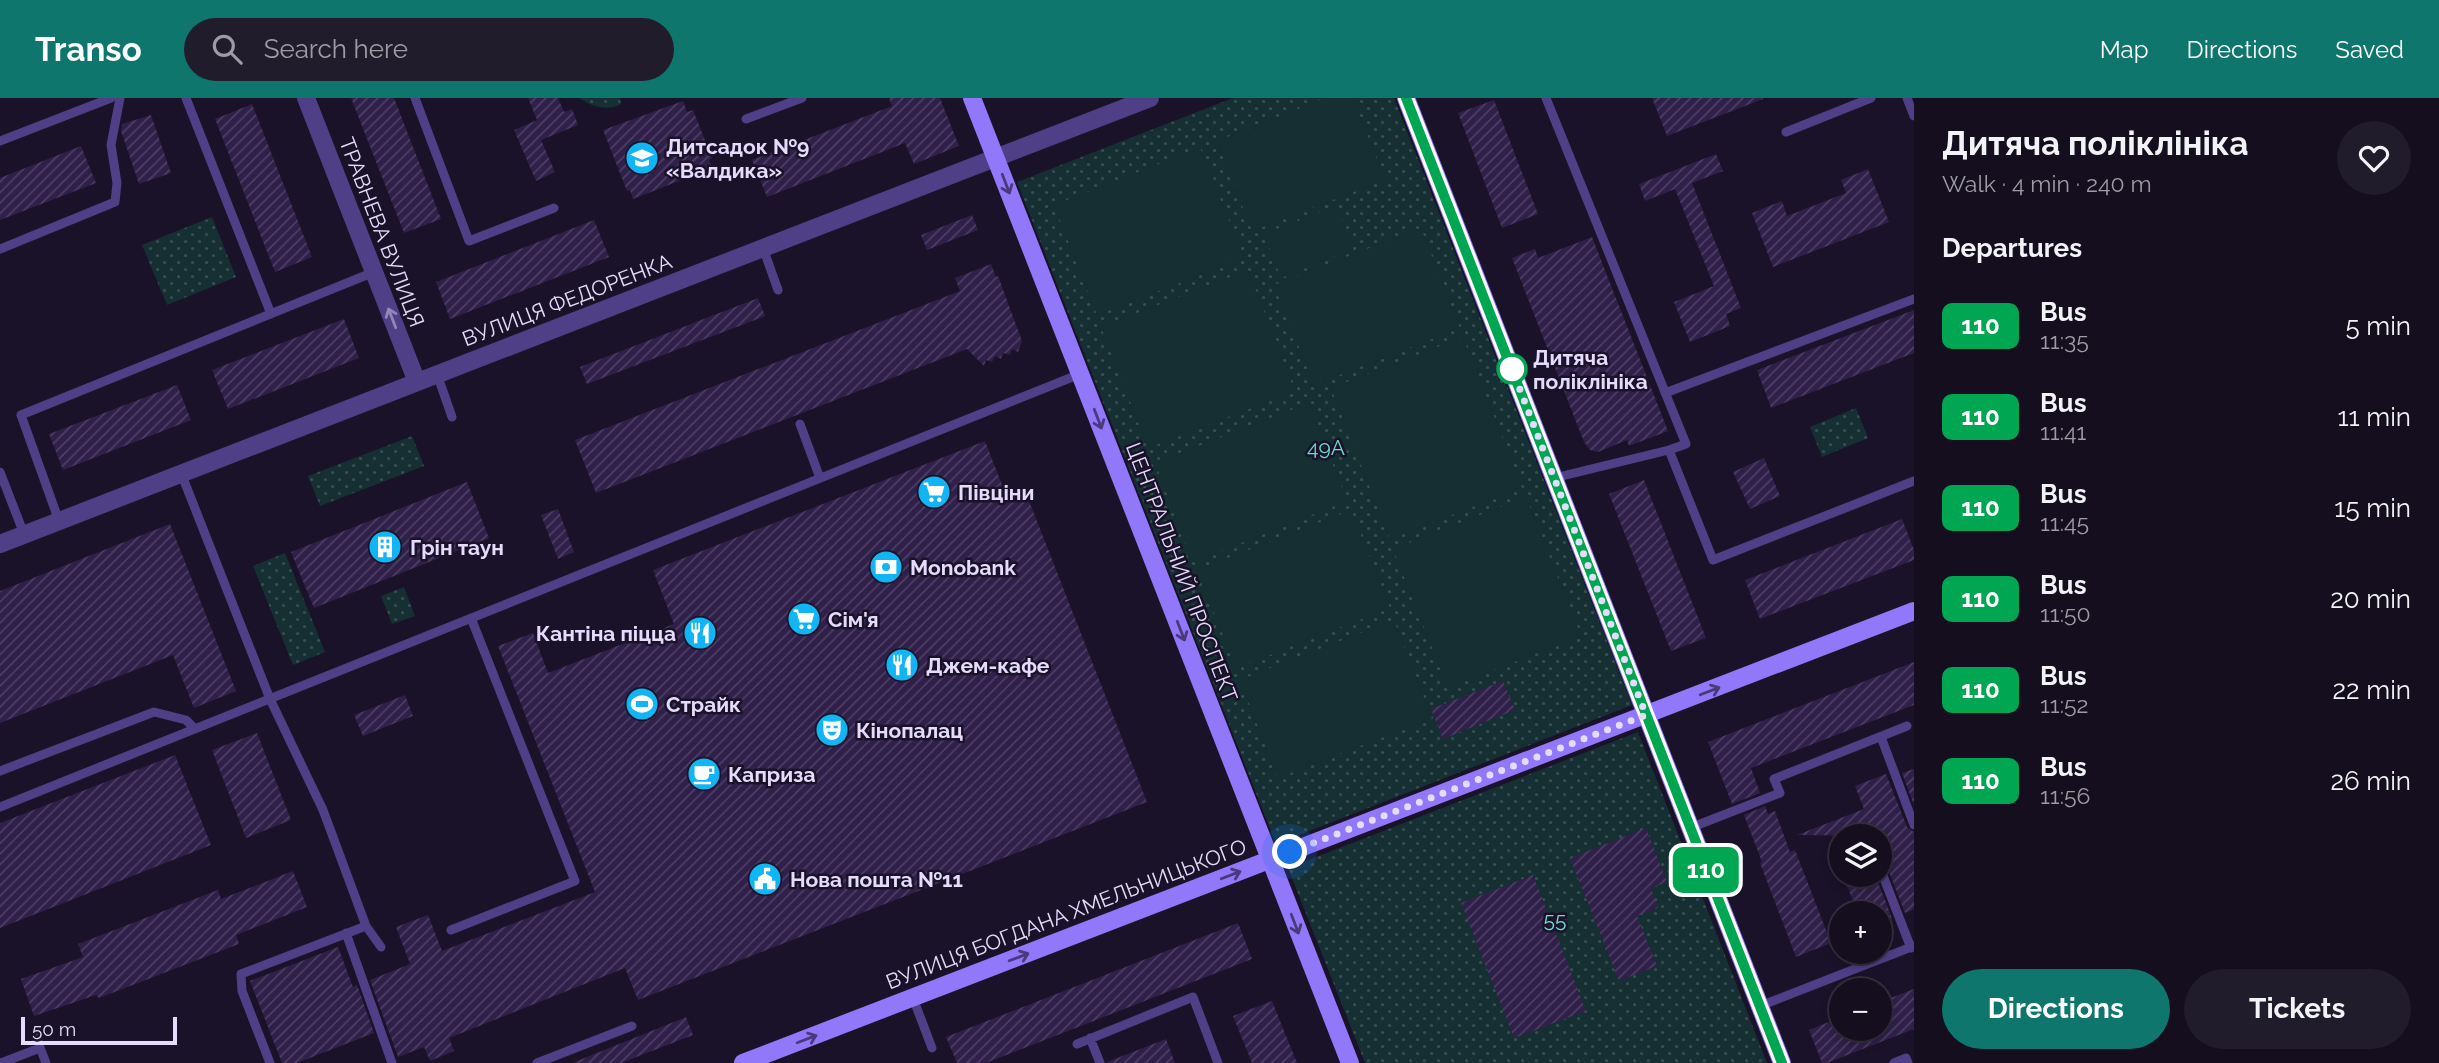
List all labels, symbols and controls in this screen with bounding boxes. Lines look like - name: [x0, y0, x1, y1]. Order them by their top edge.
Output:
- search box: [184, 18, 674, 81]
- text: Transo: [35, 30, 142, 69]
- icon: search: [208, 30, 246, 68]
- text: Search here: [264, 34, 408, 64]
- text: Map: [2100, 35, 2149, 64]
- text: Directions: [2187, 35, 2297, 64]
- text: Saved: [2335, 35, 2404, 64]
- button: heart: [2337, 121, 2411, 195]
- text: Дитяча поліклініка: [1942, 124, 2248, 163]
- street label: ТРАВНЕВА ВУЛИЦЯ: [334, 134, 430, 330]
- place label: Дитсадок №9 «Валдика»: [666, 134, 809, 183]
- school or university icon: Дитсадок №9 «Валдика»: [623, 139, 661, 177]
- text: Walk · 4 min · 240 m: [1942, 170, 2152, 197]
- one-way arrow: [1001, 173, 1014, 195]
- text: Departures: [1942, 233, 2082, 263]
- street label: ВУЛИЦЯ ФЕДОРЕНКА: [459, 248, 675, 352]
- text: Bus: [2040, 297, 2087, 327]
- one-way arrow: [384, 308, 397, 330]
- text: 110: [1961, 311, 2000, 340]
- text: 5 min: [2345, 311, 2411, 341]
- text: 11:35: [2040, 327, 2089, 354]
- place label: Дитяча поліклініка: [1533, 345, 1648, 394]
- marker: Дитяча поліклініка: [1497, 354, 1527, 384]
- text: Bus: [2040, 388, 2087, 418]
- text: 110: [1961, 402, 2000, 431]
- text: 11 min: [2337, 402, 2411, 432]
- one-way arrow: [1092, 408, 1105, 429]
- text: 11:41: [2040, 418, 2086, 445]
- park label: 49А: [1307, 435, 1345, 460]
- street label: ЦЕНТРАЛЬНИЙ ПРОСПЕКТ: [1121, 439, 1243, 705]
- supermarket icon: Півціни: [915, 473, 953, 511]
- text: Bus: [2040, 479, 2087, 509]
- place label: Півціни: [958, 480, 1034, 505]
- text: 110: [1961, 493, 2000, 522]
- text: 15 min: [2334, 493, 2411, 523]
- text: 11:45: [2040, 509, 2089, 536]
- building icon: Грін таун: [366, 528, 404, 566]
- place label: Грін таун: [410, 535, 504, 560]
- bank icon: Monobank: [867, 548, 905, 586]
- place label: Monobank: [910, 555, 1016, 580]
- text: Bus: [2040, 570, 2087, 600]
- text: 110: [1961, 584, 2000, 613]
- text: 20 min: [2330, 584, 2411, 614]
- supermarket icon: Сім'я: [785, 600, 823, 638]
- text: 11:50: [2040, 600, 2091, 627]
- place label: Сім'я: [828, 607, 879, 632]
- restaurant icon: Кантіна піцца: [681, 614, 719, 652]
- one-way arrow: [1175, 619, 1188, 641]
- place label: Кантіна піцца: [536, 621, 676, 646]
- restaurant icon: Джем-кафе: [883, 646, 921, 684]
- place label: Джем-кафе: [926, 653, 1050, 678]
- text: Bus: [2040, 661, 2087, 691]
- text: 110: [1961, 675, 2000, 704]
- text: 22 min: [2333, 675, 2411, 705]
- one-way arrow: [1699, 683, 1720, 696]
- sports icon: Страйк: [623, 685, 661, 723]
- text: 11:52: [2040, 691, 2089, 718]
- place label: Страйк: [666, 692, 741, 717]
- theatre icon: Кінопалац: [813, 711, 851, 749]
- place label: Кінопалац: [856, 718, 963, 743]
- text: Bus: [2040, 752, 2087, 782]
- cafe icon: Каприза: [685, 755, 723, 793]
- place label: Каприза: [728, 762, 816, 787]
- text: 110: [1961, 766, 2000, 795]
- text: 26 min: [2330, 766, 2411, 796]
- text: 11:56: [2040, 782, 2090, 809]
- map controls: [1829, 824, 1892, 1041]
- button: layers: [1829, 824, 1892, 887]
- street label: ВУЛИЦЯ БОГДАНА ХМЕЛЬНИЦЬКОГО: [882, 834, 1250, 994]
- your location: [1272, 834, 1307, 869]
- line badge: 110: [1666, 847, 1746, 893]
- text: 110: [1687, 855, 1725, 884]
- public building icon: Нова пошта №11: [746, 860, 784, 898]
- place label: Нова пошта №11: [790, 867, 963, 892]
- one-way arrow: [1220, 868, 1242, 881]
- button: +: [1829, 901, 1892, 964]
- park label: 55: [1544, 907, 1566, 932]
- one-way arrow: [1290, 912, 1303, 934]
- one-way arrow: [1008, 949, 1030, 962]
- button: Directions: [1942, 969, 2170, 1049]
- button: Tickets: [2184, 969, 2411, 1049]
- button: −: [1829, 978, 1892, 1041]
- scale bar: [21, 1014, 177, 1046]
- text: 50 m: [32, 1018, 76, 1040]
- one-way arrow: [795, 1031, 817, 1044]

